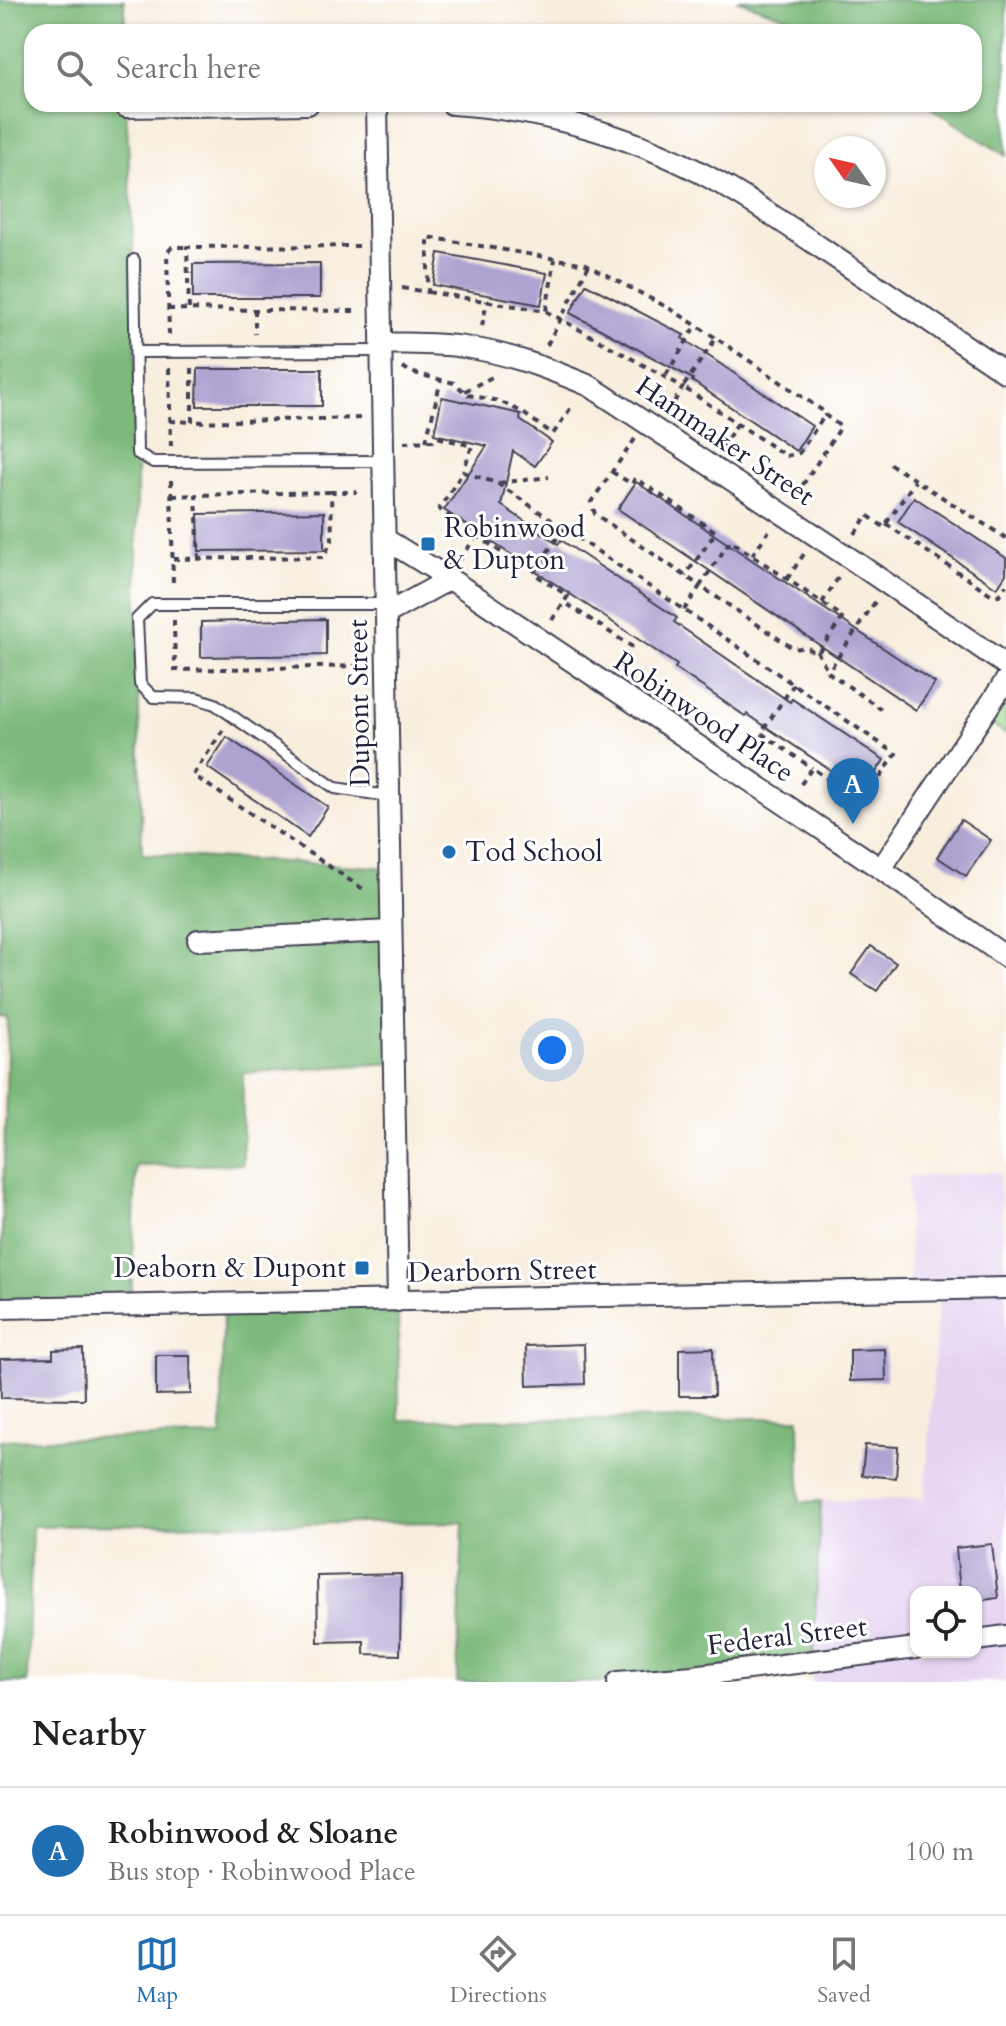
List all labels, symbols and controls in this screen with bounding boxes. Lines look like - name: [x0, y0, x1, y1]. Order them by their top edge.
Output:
- search box: [24, 24, 982, 112]
- icon: search: [52, 46, 96, 90]
- text: Search here: [116, 48, 261, 89]
- north arrow: [814, 136, 886, 208]
- street label: Hammaker Street: [628, 367, 822, 515]
- place label: Robinwood & Dupton: [444, 509, 585, 579]
- marker: Robinwood & Dupton: [419, 535, 437, 553]
- street label: Dupont Street: [339, 619, 379, 787]
- street label: Robinwood Place: [606, 643, 802, 791]
- pin: A: [827, 758, 879, 824]
- place label: Tod School: [465, 833, 603, 871]
- marker: Tod School: [440, 843, 458, 861]
- your location: [532, 1030, 572, 1070]
- place label: Deaborn & Dupont: [113, 1249, 346, 1287]
- street label: Dearborn Street: [407, 1250, 597, 1292]
- marker: Deaborn & Dupont: [353, 1259, 371, 1277]
- map controls: [910, 1586, 982, 1658]
- button: locate: [910, 1586, 982, 1658]
- street label: Federal Street: [705, 1607, 869, 1665]
- text: Nearby: [32, 1711, 147, 1757]
- text: Robinwood & Sloane: [108, 1813, 398, 1854]
- text: A: [48, 1834, 68, 1869]
- text: 100 m: [905, 1834, 974, 1869]
- text: Bus stop · Robinwood Place: [108, 1854, 416, 1889]
- tab: Map: [135, 1932, 179, 2010]
- tab: Directions: [450, 1932, 547, 2010]
- tab: Saved: [817, 1932, 871, 2010]

